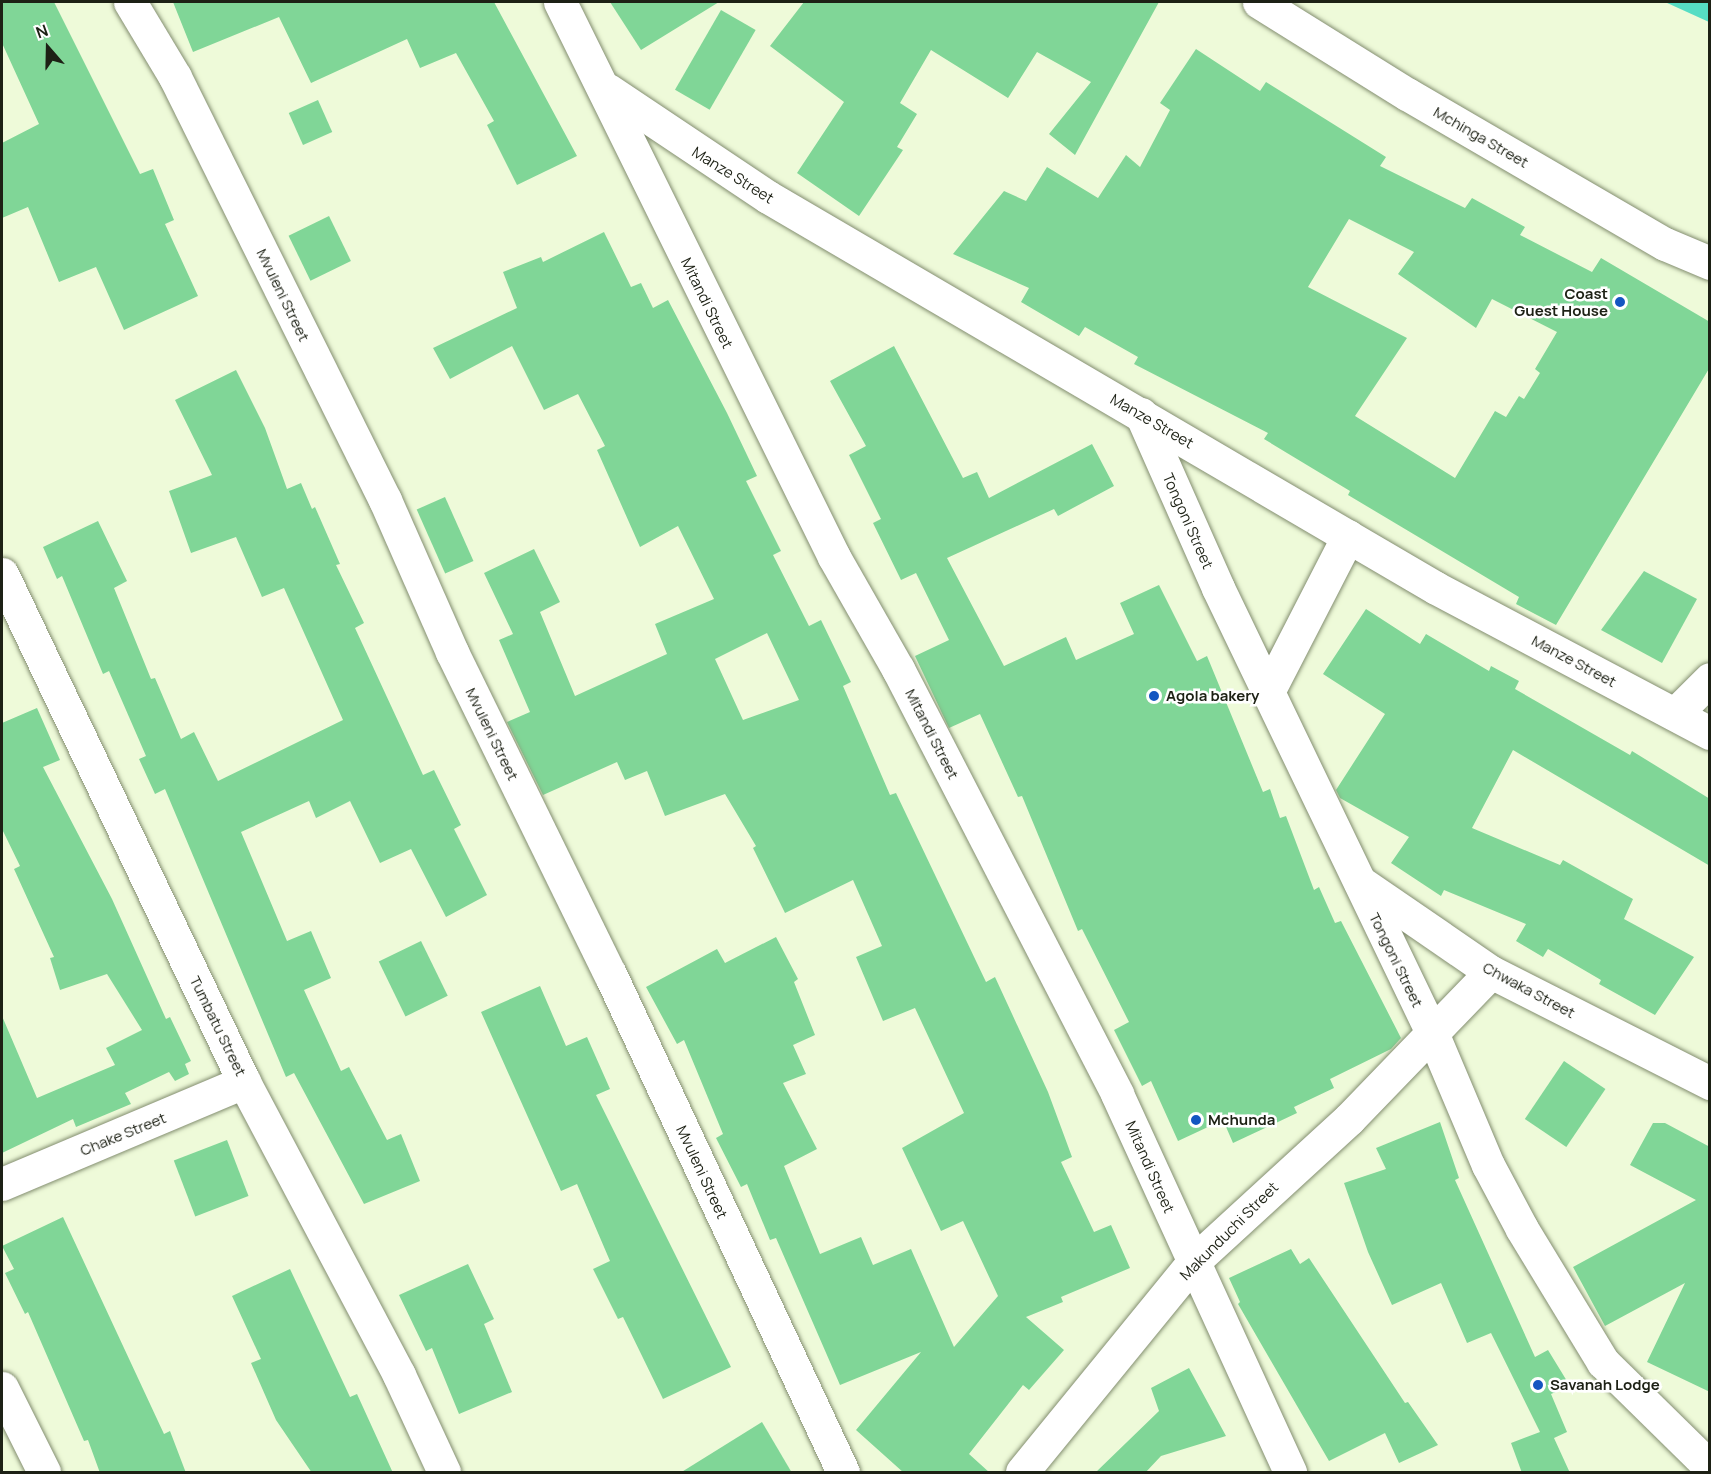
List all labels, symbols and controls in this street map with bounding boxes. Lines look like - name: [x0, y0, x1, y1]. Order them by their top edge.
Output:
- north arrow: [18, 18, 78, 78]
- text: N: [33, 19, 51, 43]
- street label: Mchinga Street: [1430, 103, 1532, 171]
- street label: Manze Street: [689, 143, 777, 207]
- street label: Mvuleni Street: [253, 246, 313, 344]
- street label: Mitandi Street: [677, 255, 737, 351]
- place label: Coast Guest House: [1514, 284, 1608, 319]
- marker: Coast Guest House: [1613, 295, 1627, 309]
- street label: Manze Street: [1107, 390, 1197, 452]
- street label: Tongoni Street: [1159, 470, 1217, 572]
- street label: Manze Street: [1529, 631, 1619, 691]
- street label: Mvuleni Street: [462, 685, 522, 783]
- street label: Mitandi Street: [902, 686, 962, 782]
- place label: Agola bakery: [1166, 687, 1259, 705]
- marker: Agola bakery: [1147, 689, 1161, 703]
- street label: Tongoni Street: [1365, 910, 1427, 1010]
- street label: Chwaka Street: [1480, 958, 1578, 1022]
- street label: Tumbatu Street: [186, 973, 250, 1079]
- street label: Chake Street: [77, 1109, 169, 1159]
- place label: Mchunda: [1208, 1111, 1275, 1129]
- marker: Mchunda: [1189, 1113, 1203, 1127]
- street label: Mitandi Street: [1122, 1118, 1178, 1216]
- street label: Mvuleni Street: [673, 1123, 731, 1221]
- street label: Makunduchi Street: [1176, 1178, 1282, 1284]
- place label: Savanah Lodge: [1550, 1376, 1660, 1394]
- marker: Savanah Lodge: [1531, 1378, 1545, 1392]

